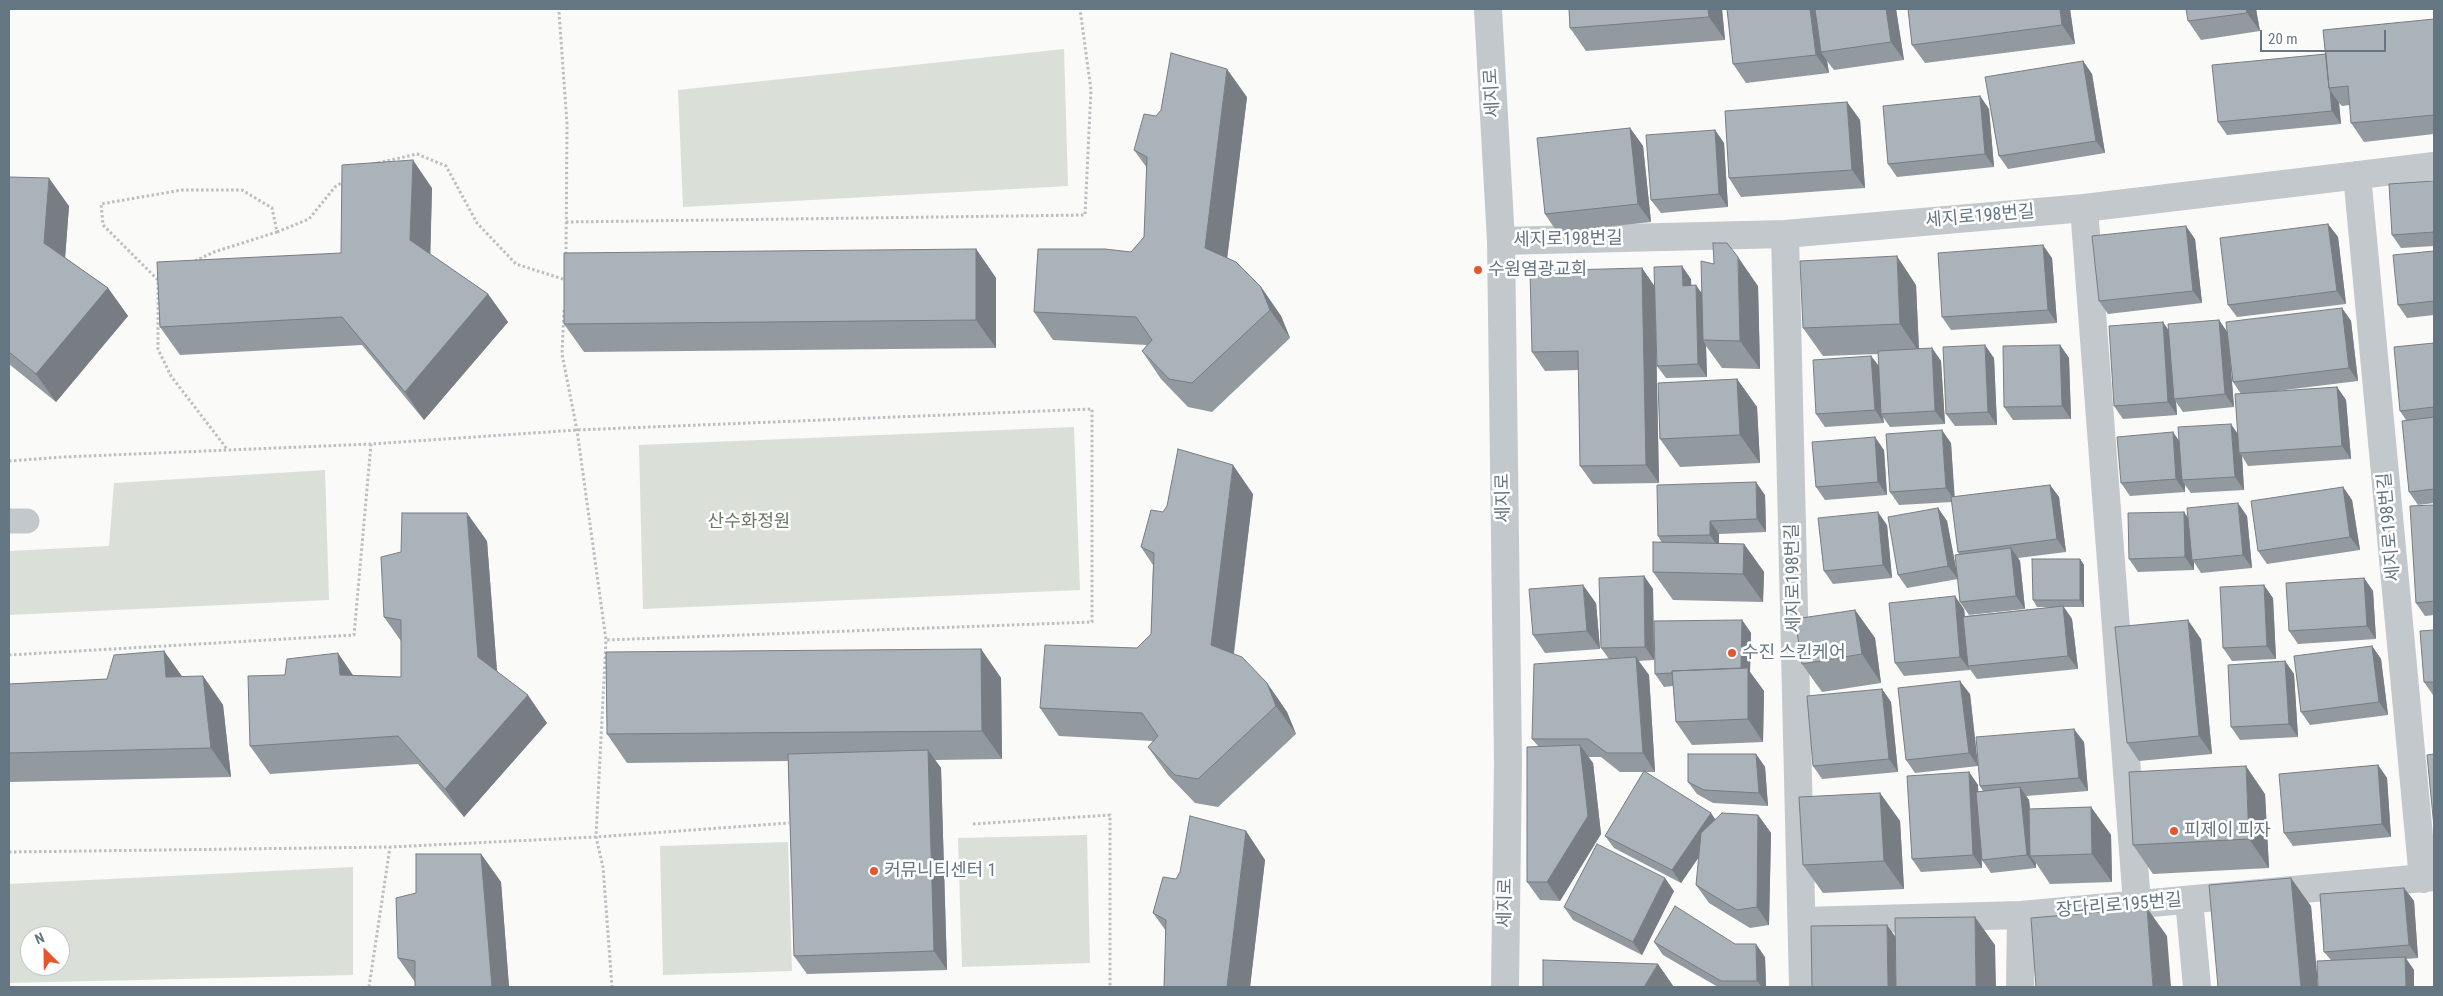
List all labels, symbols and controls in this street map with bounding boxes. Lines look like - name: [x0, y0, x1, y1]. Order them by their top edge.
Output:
- scale bar: [2263, 20, 2389, 52]
- text: 20 m: [2268, 30, 2298, 48]
- street label: 세지로: [1481, 68, 1505, 118]
- street label: 세지로198번길: [1925, 201, 2035, 233]
- street label: 세지로198번길: [1513, 228, 1623, 252]
- place label: 수원염광교회: [1488, 259, 1587, 281]
- marker: 수원염광교회: [1472, 264, 1484, 276]
- street label: 세지로198번길: [2374, 472, 2406, 582]
- street label: 세지로: [1493, 473, 1515, 523]
- park label: 산수화정원: [708, 511, 790, 533]
- street label: 세지로198번길: [1782, 523, 1806, 633]
- place label: 수진 스킨케어: [1742, 642, 1845, 664]
- marker: 수진 스킨케어: [1726, 647, 1738, 659]
- place label: 피제이 피자: [2184, 820, 2271, 842]
- marker: 피제이 피자: [2168, 825, 2180, 837]
- place label: 커뮤니티센터 1: [884, 860, 996, 882]
- marker: 커뮤니티센터 1: [868, 865, 880, 877]
- street label: 세지로: [1495, 878, 1517, 928]
- street label: 장다리로195번길: [2055, 890, 2183, 922]
- north arrow: [20, 926, 70, 976]
- text: N: [32, 929, 47, 947]

